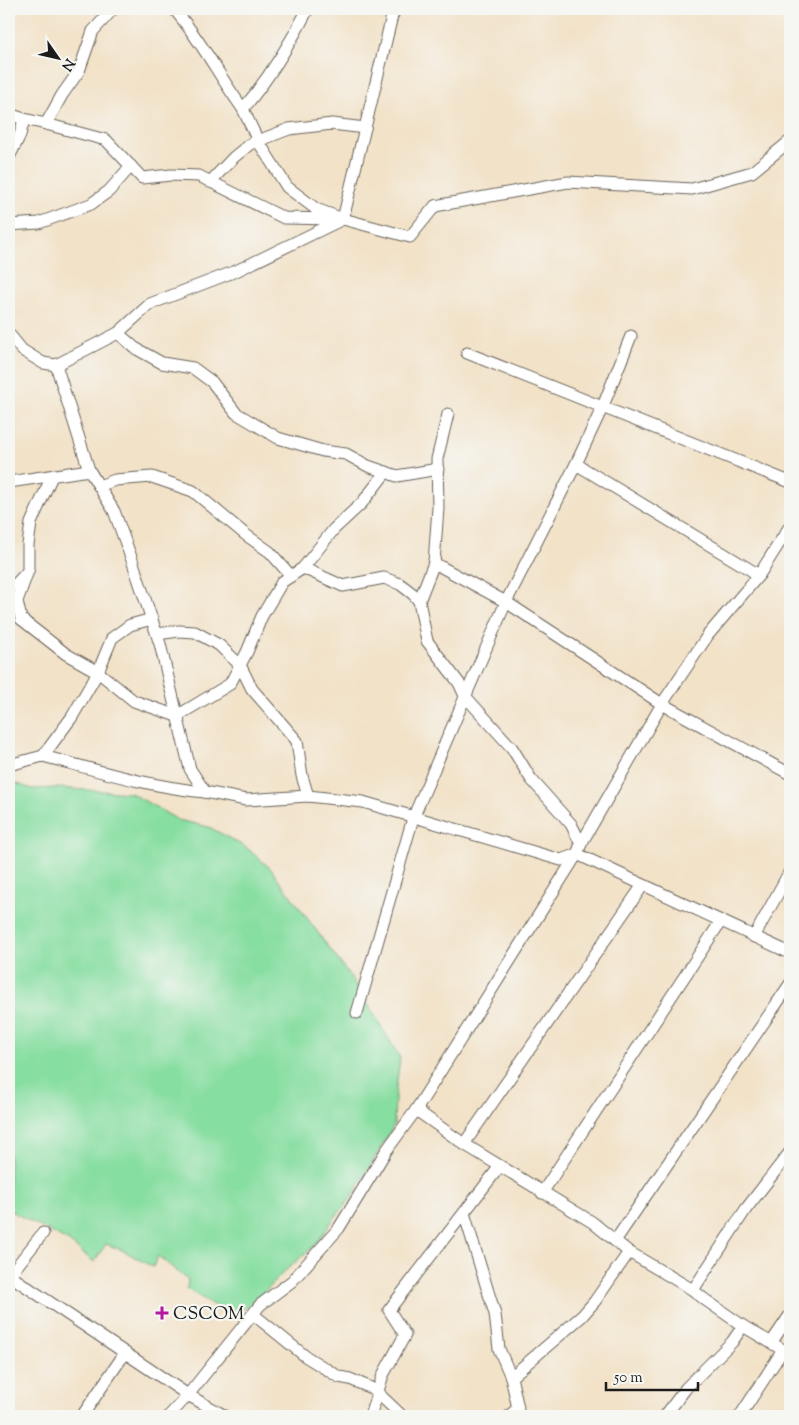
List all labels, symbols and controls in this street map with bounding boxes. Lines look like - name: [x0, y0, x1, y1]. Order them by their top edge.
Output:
- north arrow: [32, 32, 82, 82]
- text: N: [56, 54, 79, 74]
- place label: CSCOM: [173, 1302, 245, 1328]
- marker: CSCOM: [155, 1306, 169, 1320]
- scale bar: [606, 1360, 699, 1392]
- text: 50 m: [613, 1368, 643, 1389]

